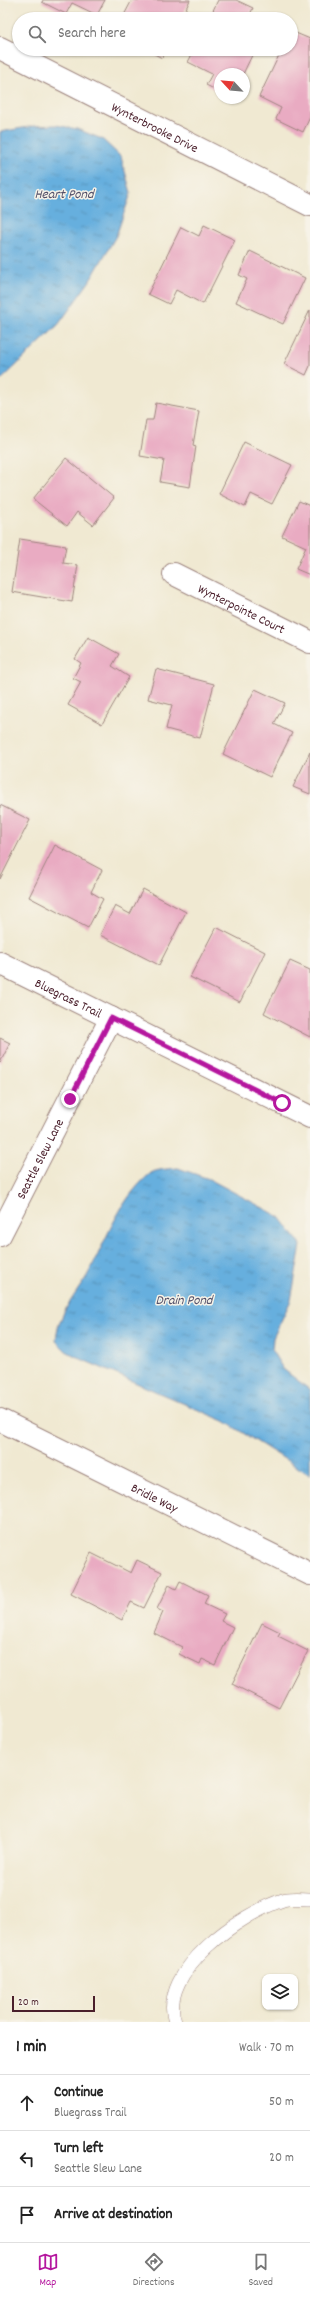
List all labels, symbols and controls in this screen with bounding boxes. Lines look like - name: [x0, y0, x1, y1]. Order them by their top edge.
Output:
- search box: [12, 12, 298, 56]
- icon: search: [26, 23, 48, 45]
- text: Search here: [58, 23, 126, 45]
- north arrow: [214, 68, 250, 104]
- street label: Wynterbrooke Drive: [107, 99, 201, 159]
- water label: Heart Pond: [34, 185, 96, 205]
- street label: Wynterpointe Court: [194, 580, 288, 640]
- street label: Bluegrass Trail: [31, 975, 105, 1024]
- route end: [61, 1090, 79, 1108]
- route start: [273, 1094, 291, 1112]
- street label: Seattle Slew Lane: [13, 1116, 70, 1203]
- water label: Drain Pond: [156, 1291, 215, 1311]
- street label: Bridle Way: [127, 1480, 181, 1519]
- map controls: [262, 1974, 298, 2010]
- button: layers: [262, 1974, 298, 2010]
- scale bar: [12, 1994, 95, 2013]
- text: 20 m: [18, 1995, 39, 2011]
- text: 1 min: [16, 2036, 46, 2060]
- text: Walk · 70 m: [239, 2039, 294, 2058]
- text: Continue: [54, 2082, 103, 2104]
- icon: ahead: [16, 2092, 38, 2114]
- text: 50 m: [269, 2093, 294, 2112]
- text: Bluegrass Trail: [54, 2104, 127, 2123]
- text: Turn left: [54, 2138, 103, 2160]
- icon: left: [16, 2148, 38, 2170]
- text: 20 m: [269, 2149, 294, 2168]
- text: Seattle Slew Lane: [54, 2160, 142, 2179]
- icon: arrive: [16, 2204, 38, 2226]
- text: Arrive at destination: [54, 2204, 172, 2226]
- tab: Map: [37, 2251, 59, 2291]
- tab: Directions: [133, 2251, 175, 2291]
- tab: Saved: [248, 2251, 273, 2291]

